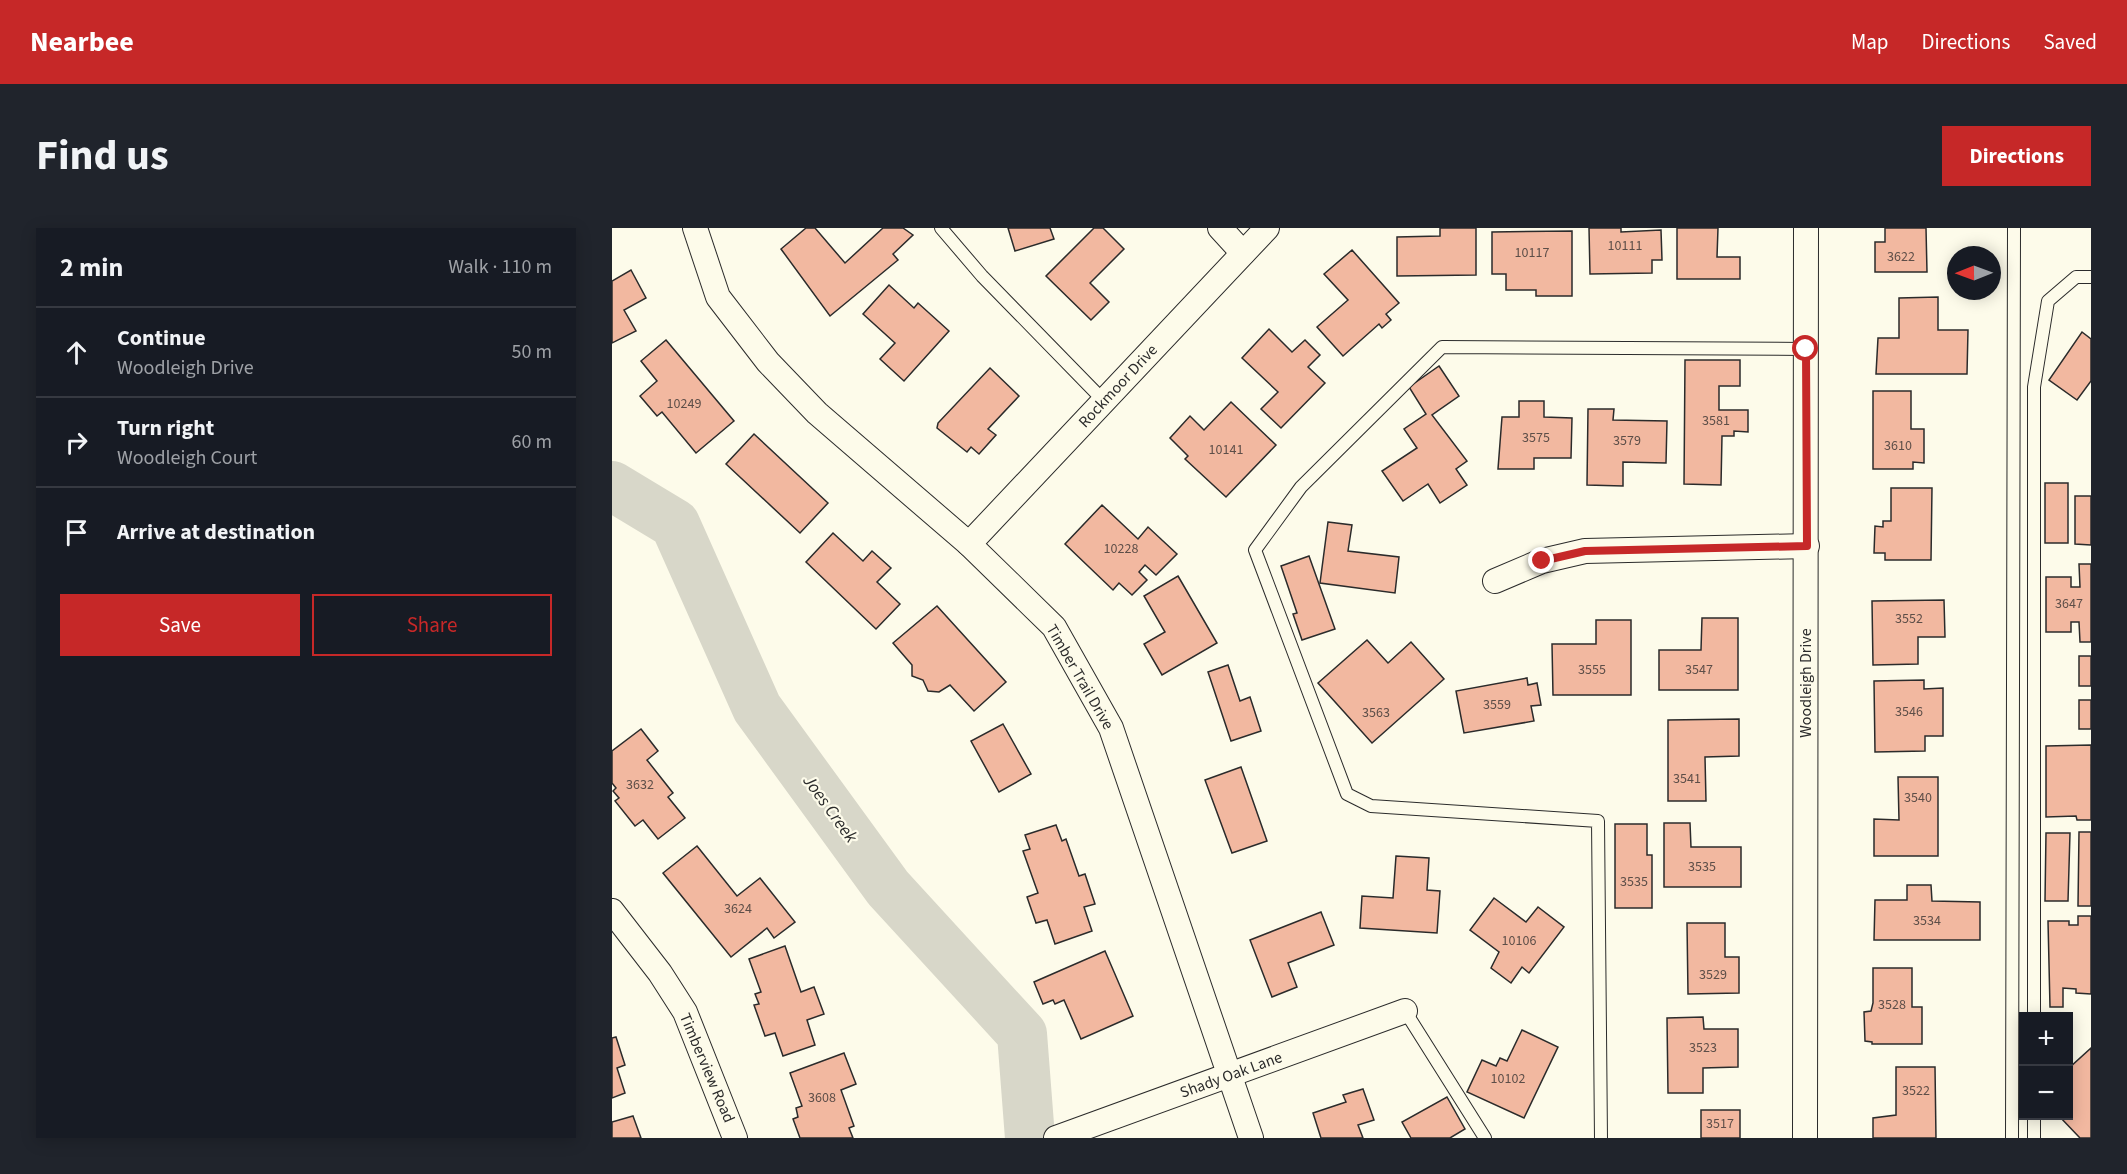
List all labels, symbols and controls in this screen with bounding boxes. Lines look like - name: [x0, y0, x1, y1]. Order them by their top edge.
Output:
- text: Nearbee: [30, 22, 134, 62]
- text: Map: [1851, 27, 1889, 57]
- text: Directions: [1922, 27, 2010, 57]
- text: Saved: [2043, 27, 2097, 57]
- text: Find us: [36, 126, 169, 186]
- button: Directions: [1942, 126, 2091, 186]
- house number: 10111: [1608, 236, 1642, 256]
- house number: 10117: [1515, 243, 1549, 263]
- north arrow: [1947, 246, 2001, 300]
- house number: 3622: [1887, 247, 1915, 267]
- text: 2 min: [60, 249, 123, 286]
- text: Walk · 110 m: [448, 253, 552, 281]
- text: Continue: [117, 322, 206, 354]
- route start: [1792, 335, 1818, 361]
- icon: ahead: [60, 336, 93, 369]
- text: 50 m: [512, 338, 552, 366]
- street label: Rockmoor Drive: [1074, 339, 1163, 433]
- text: Woodleigh Drive: [117, 354, 254, 382]
- house number: 10249: [667, 394, 701, 414]
- house number: 3581: [1702, 411, 1730, 431]
- text: Turn right: [117, 412, 214, 444]
- icon: right: [60, 426, 93, 459]
- text: 60 m: [512, 428, 552, 456]
- house number: 3575: [1522, 428, 1550, 448]
- house number: 3579: [1613, 431, 1641, 451]
- house number: 3610: [1884, 436, 1912, 456]
- house number: 10141: [1209, 440, 1243, 460]
- text: Woodleigh Court: [117, 444, 257, 472]
- icon: arrive: [60, 516, 93, 549]
- text: Arrive at destination: [117, 516, 315, 548]
- house number: 10228: [1104, 539, 1138, 559]
- route end: [1528, 547, 1554, 573]
- button: Save: [60, 594, 300, 656]
- button: Share: [312, 594, 552, 656]
- house number: 3647: [2055, 594, 2083, 614]
- house number: 3552: [1895, 609, 1923, 629]
- street label: Timber Trail Drive: [1041, 620, 1119, 734]
- street label: Woodleigh Drive: [1795, 628, 1817, 738]
- house number: 3555: [1578, 660, 1606, 680]
- house number: 3547: [1685, 660, 1713, 680]
- house number: 3559: [1483, 695, 1511, 715]
- house number: 3546: [1895, 702, 1923, 722]
- house number: 3563: [1362, 703, 1390, 723]
- water label: Joes Creek: [796, 769, 863, 849]
- house number: 3541: [1673, 769, 1701, 789]
- house number: 3632: [626, 775, 654, 795]
- house number: 3540: [1904, 788, 1932, 808]
- house number: 3535: [1688, 857, 1716, 877]
- house number: 3535: [1620, 872, 1648, 892]
- house number: 3624: [724, 899, 752, 919]
- house number: 3534: [1913, 911, 1941, 931]
- house number: 10106: [1502, 931, 1536, 951]
- house number: 3529: [1699, 965, 1727, 985]
- house number: 3528: [1878, 995, 1906, 1015]
- street label: Timberview Road: [674, 1010, 740, 1126]
- map controls: [2019, 1012, 2073, 1120]
- button: +: [2019, 1012, 2073, 1066]
- house number: 3523: [1689, 1038, 1717, 1058]
- street label: Shady Oak Lane: [1177, 1046, 1285, 1104]
- button: −: [2019, 1066, 2073, 1120]
- house number: 10102: [1491, 1069, 1525, 1089]
- house number: 3522: [1902, 1081, 1930, 1101]
- house number: 3608: [808, 1088, 836, 1108]
- house number: 3517: [1706, 1114, 1734, 1134]

